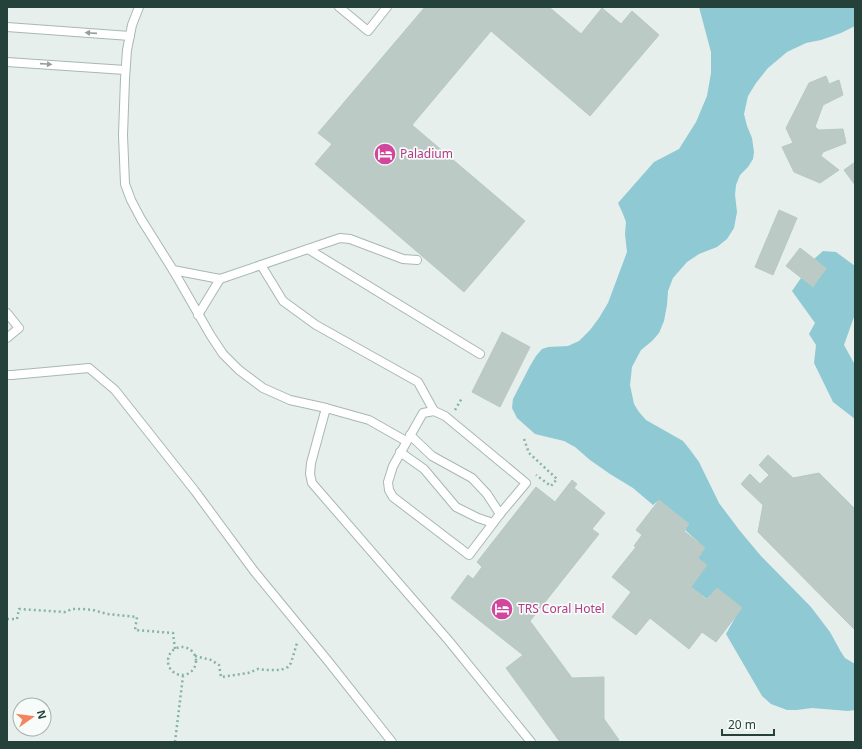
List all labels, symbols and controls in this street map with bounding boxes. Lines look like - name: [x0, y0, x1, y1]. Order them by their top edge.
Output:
- one-way arrow: [85, 30, 97, 37]
- one-way arrow: [40, 61, 52, 68]
- hotel icon: Paladium: [372, 141, 398, 167]
- place label: Paladium: [400, 145, 453, 162]
- hotel icon: TRS Coral Hotel: [489, 596, 515, 622]
- place label: TRS Coral Hotel: [518, 600, 605, 617]
- north arrow: [12, 697, 52, 737]
- text: N: [34, 708, 51, 721]
- scale bar: [722, 711, 774, 737]
- text: 20 m: [728, 716, 756, 733]

